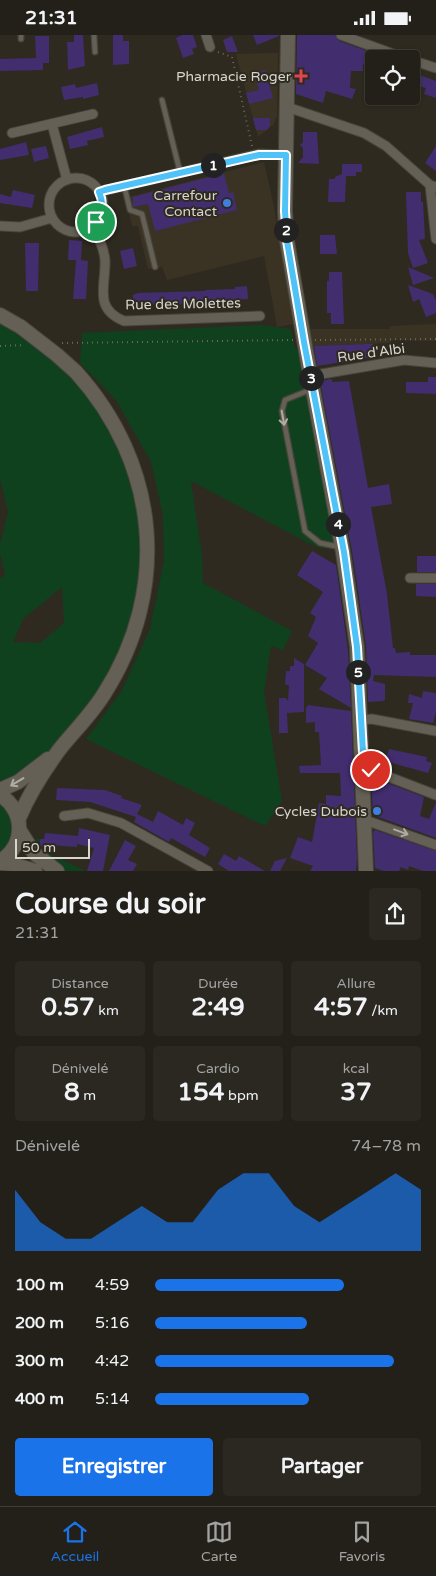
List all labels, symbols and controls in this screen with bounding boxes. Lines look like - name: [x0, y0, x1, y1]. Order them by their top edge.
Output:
- text: 21:31: [25, 7, 78, 29]
- map controls: [365, 50, 420, 105]
- button: locate: [365, 50, 420, 105]
- place label: Pharmacie Roger: [176, 68, 292, 85]
- marker: Pharmacie Roger: [295, 70, 307, 82]
- pin: 1: [200, 153, 226, 177]
- text: 1: [209, 157, 218, 174]
- place label: Carrefour Contact: [154, 187, 218, 220]
- marker: Carrefour Contact: [221, 197, 233, 209]
- pin: [75, 201, 117, 243]
- icon: arrive: [82, 208, 110, 236]
- pin: 2: [274, 217, 298, 243]
- text: 2: [282, 222, 291, 239]
- street label: Rue des Molettes: [125, 294, 241, 314]
- street label: Rue d'Albi: [336, 340, 406, 366]
- pin: 3: [298, 365, 324, 391]
- text: 3: [307, 370, 316, 387]
- one-way arrow: [279, 410, 289, 426]
- pin: 4: [326, 511, 350, 537]
- text: 4: [334, 516, 343, 533]
- pin: 5: [346, 659, 370, 685]
- text: 5: [354, 664, 363, 681]
- pin: [350, 749, 392, 791]
- icon: check: [357, 756, 385, 784]
- one-way arrow: [10, 777, 24, 787]
- place label: Cycles Dubois: [275, 803, 367, 820]
- marker: Cycles Dubois: [371, 805, 383, 817]
- one-way arrow: [392, 828, 408, 837]
- scale bar: [15, 836, 90, 859]
- text: 50 m: [22, 839, 56, 856]
- text: Course du soir: [15, 887, 206, 921]
- button: share: [369, 888, 421, 940]
- text: 21:31: [15, 923, 59, 943]
- text: Distance: [51, 975, 109, 992]
- text: Durée: [198, 975, 238, 992]
- text: Allure: [337, 975, 375, 992]
- text: 0.57: [41, 992, 95, 1022]
- text: 2:49: [191, 992, 245, 1022]
- text: 4:57: [314, 992, 368, 1022]
- text: km: [95, 1002, 119, 1019]
- text: /km: [368, 1002, 398, 1019]
- text: Dénivelé: [52, 1060, 108, 1077]
- text: Cardio: [196, 1060, 240, 1077]
- text: kcal: [343, 1060, 369, 1077]
- text: 8: [64, 1077, 80, 1107]
- text: 154: [177, 1077, 224, 1107]
- text: 37: [340, 1077, 372, 1107]
- text: m: [80, 1087, 96, 1104]
- text: bpm: [224, 1087, 259, 1104]
- text: Dénivelé: [15, 1136, 80, 1156]
- text: 74–78 m: [351, 1136, 421, 1156]
- text: 100 m: [15, 1275, 64, 1295]
- text: 4:59: [95, 1275, 129, 1295]
- text: 200 m: [15, 1313, 64, 1333]
- text: 5:16: [95, 1313, 129, 1333]
- text: 300 m: [15, 1351, 64, 1371]
- text: 4:42: [95, 1351, 129, 1371]
- text: 400 m: [15, 1389, 64, 1409]
- text: 5:14: [95, 1389, 129, 1409]
- button: Enregistrer: [15, 1438, 213, 1496]
- button: Partager: [223, 1438, 421, 1496]
- tab: Accueil: [51, 1518, 99, 1565]
- tab: Carte: [201, 1518, 237, 1565]
- tab: Favoris: [339, 1518, 385, 1565]

